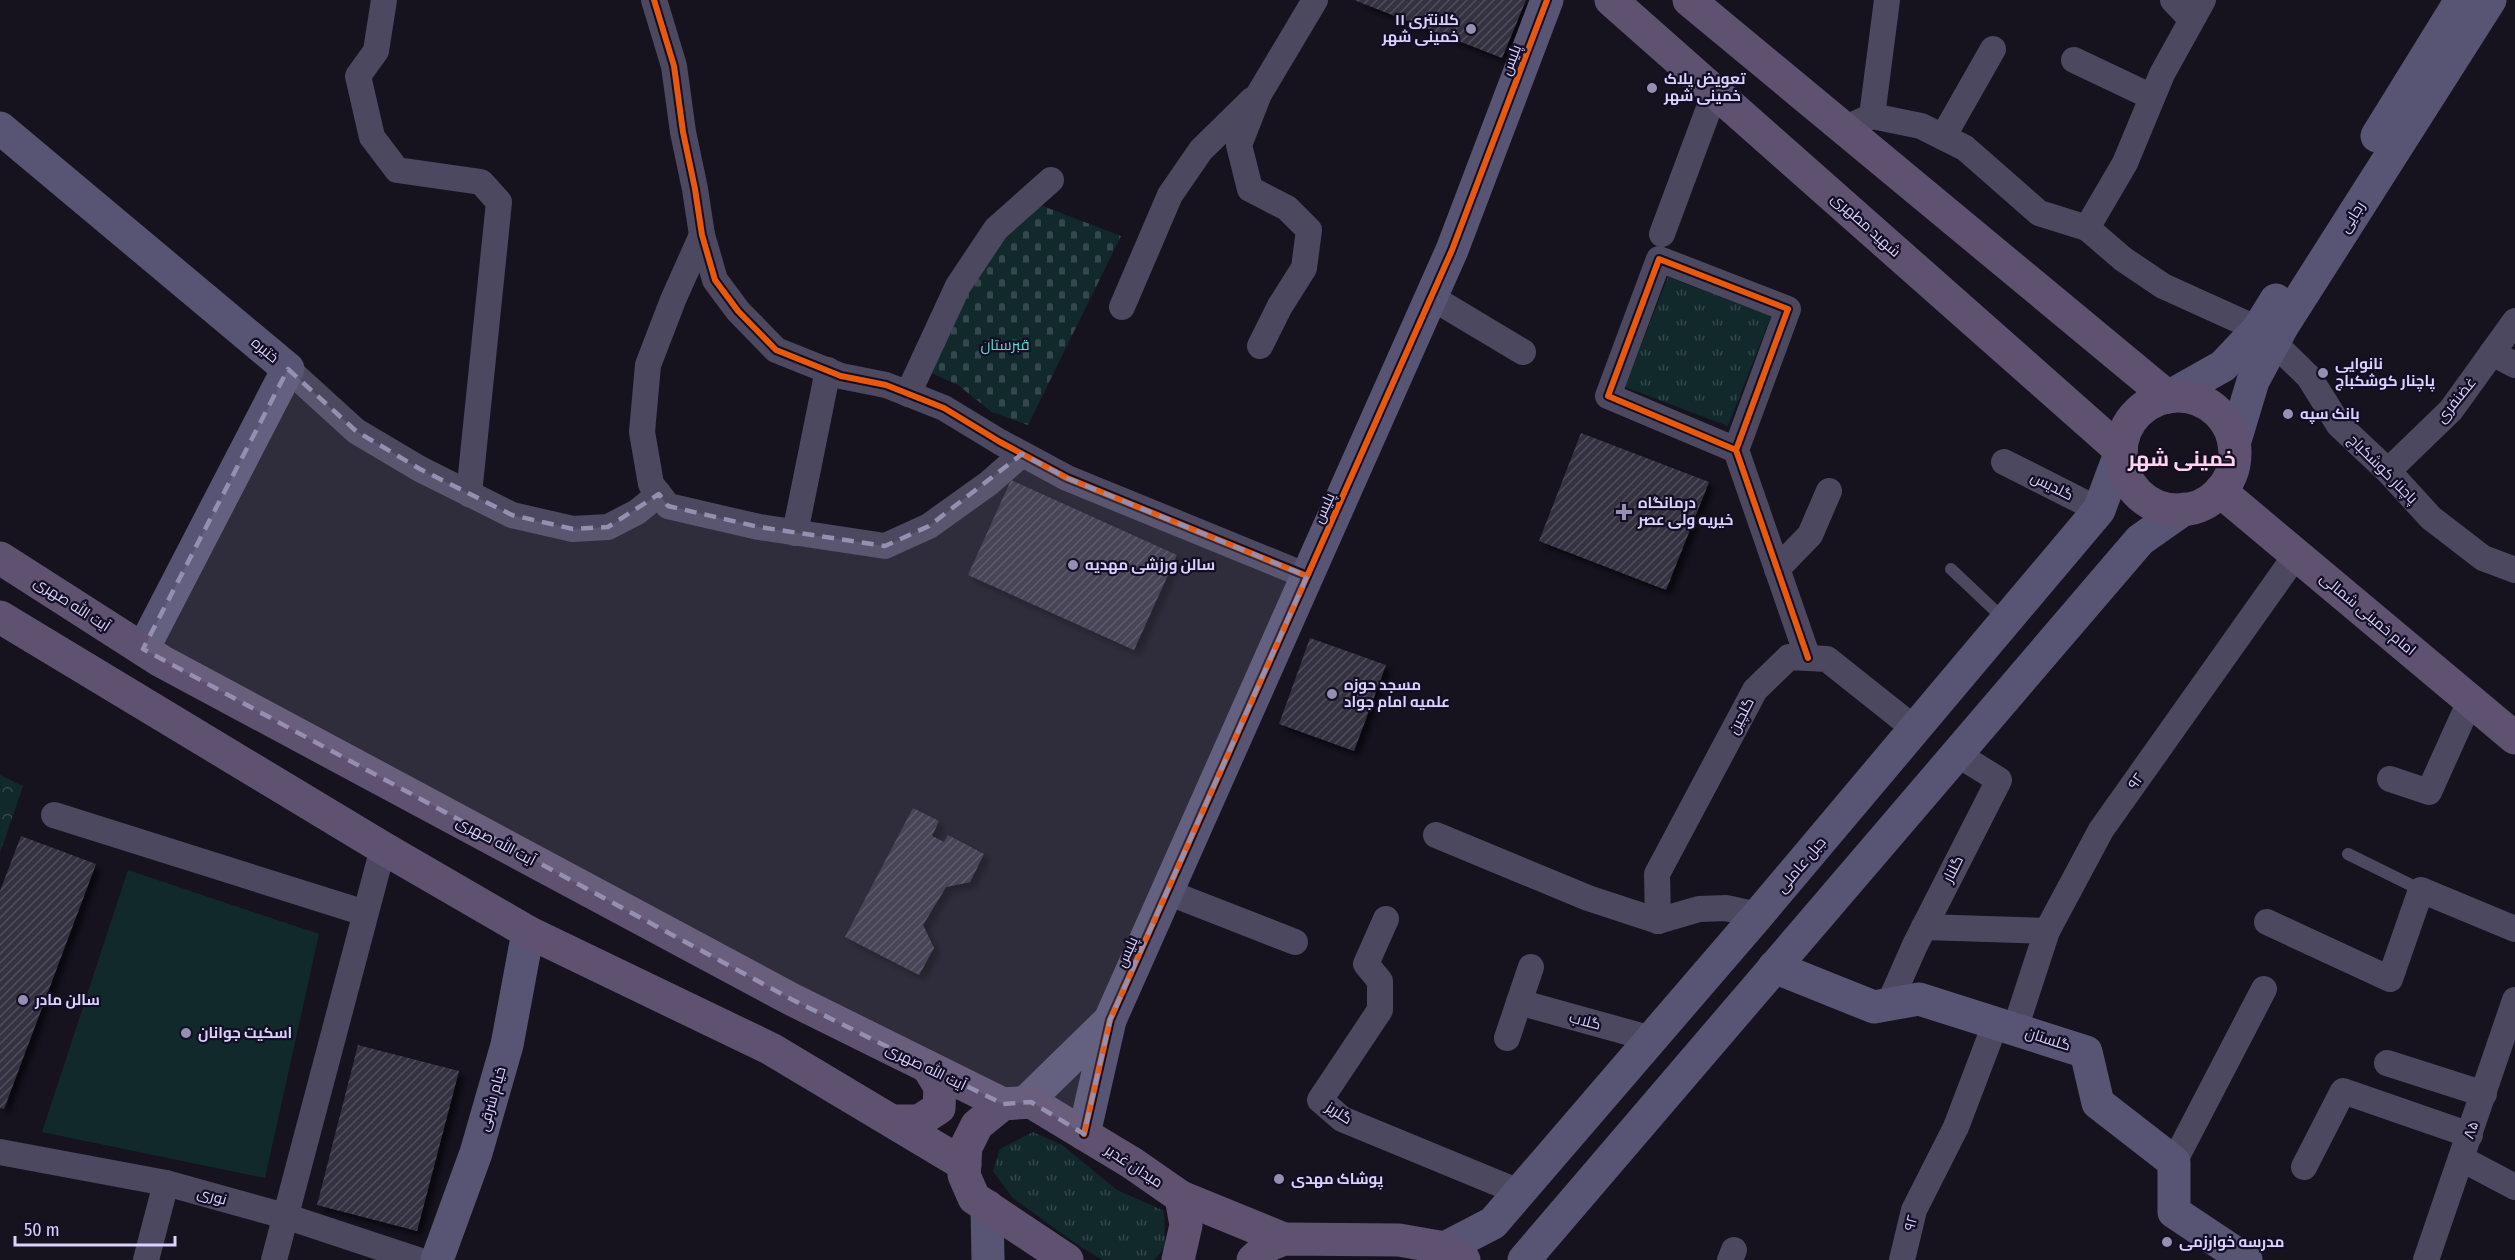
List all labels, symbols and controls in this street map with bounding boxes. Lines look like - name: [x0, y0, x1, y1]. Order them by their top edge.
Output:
- place label: کلانتری ۱۱ خمینی شهر: [1381, 11, 1459, 46]
- marker: کلانتری ۱۱ خمینی شهر: [1464, 22, 1478, 36]
- street label: پلیس: [1497, 42, 1526, 78]
- place label: تعویض پلاک خمینی شهر: [1663, 70, 1746, 105]
- marker: تعویض پلاک خمینی شهر: [1645, 81, 1659, 95]
- street label: شهید مطهری: [1827, 189, 1904, 262]
- street label: رجایی: [2335, 198, 2369, 237]
- street label: ختیره: [248, 333, 282, 367]
- park label: قبرستان: [980, 336, 1030, 355]
- place label: نانوایی پاچنار کوشکباج: [2335, 355, 2436, 392]
- marker: نانوایی پاچنار کوشکباج: [2316, 366, 2330, 380]
- street label: غضنفری: [2432, 373, 2481, 427]
- place label: بانک سپه: [2300, 405, 2360, 424]
- marker: بانک سپه: [2281, 407, 2295, 421]
- street label: پاچنار کوشکباج: [2343, 430, 2422, 509]
- district label: خمینی شهر: [2127, 446, 2236, 472]
- street label: گلدیس: [2027, 468, 2076, 505]
- street label: پلیس: [1309, 490, 1340, 527]
- place label: درمانگاه خیریه ولی عصر: [1637, 494, 1733, 529]
- marker: درمانگاه خیریه ولی عصر: [1615, 503, 1633, 521]
- place label: سالن ورزشی مهدیه: [1085, 556, 1215, 574]
- marker: سالن ورزشی مهدیه: [1066, 558, 1080, 572]
- street label: امام خمینی شمالی: [2316, 569, 2420, 660]
- street label: آیت الله صهری: [30, 572, 114, 636]
- place label: مسجد حوزه علمیه امام جواد: [1344, 676, 1450, 712]
- marker: مسجد حوزه علمیه امام جواد: [1325, 687, 1339, 701]
- street label: گلچین: [1724, 695, 1759, 738]
- street label: ۹۲: [2124, 769, 2148, 793]
- street label: آیت الله صهری: [453, 812, 539, 870]
- street label: جبل عاملی: [1772, 833, 1830, 897]
- street label: گلنار: [1938, 853, 1967, 886]
- street label: پلیس: [1112, 934, 1143, 971]
- place label: سالن مادر: [34, 991, 100, 1009]
- marker: سالن مادر: [16, 993, 30, 1007]
- street label: گلاب: [1567, 1008, 1603, 1034]
- street label: گلستان: [2023, 1023, 2073, 1056]
- place label: اسکیت جوانان: [198, 1024, 292, 1042]
- marker: اسکیت جوانان: [179, 1026, 193, 1040]
- street label: آیت الله صهری: [882, 1039, 970, 1095]
- street label: خیام شرقی: [474, 1065, 511, 1134]
- street label: گلریز: [1322, 1097, 1356, 1128]
- street label: ۸۵: [2460, 1119, 2482, 1141]
- street label: میدان غدیر: [1100, 1140, 1166, 1192]
- place label: پوشاک مهدی: [1291, 1170, 1384, 1190]
- marker: پوشاک مهدی: [1272, 1172, 1286, 1186]
- street label: نوری: [195, 1183, 229, 1210]
- scale bar: [15, 1209, 176, 1247]
- street label: ۹۲: [1900, 1213, 1922, 1233]
- text: 50 m: [24, 1219, 60, 1241]
- place label: مدرسه خوارزمی: [2179, 1233, 2284, 1251]
- marker: مدرسه خوارزمی: [2160, 1235, 2174, 1249]

